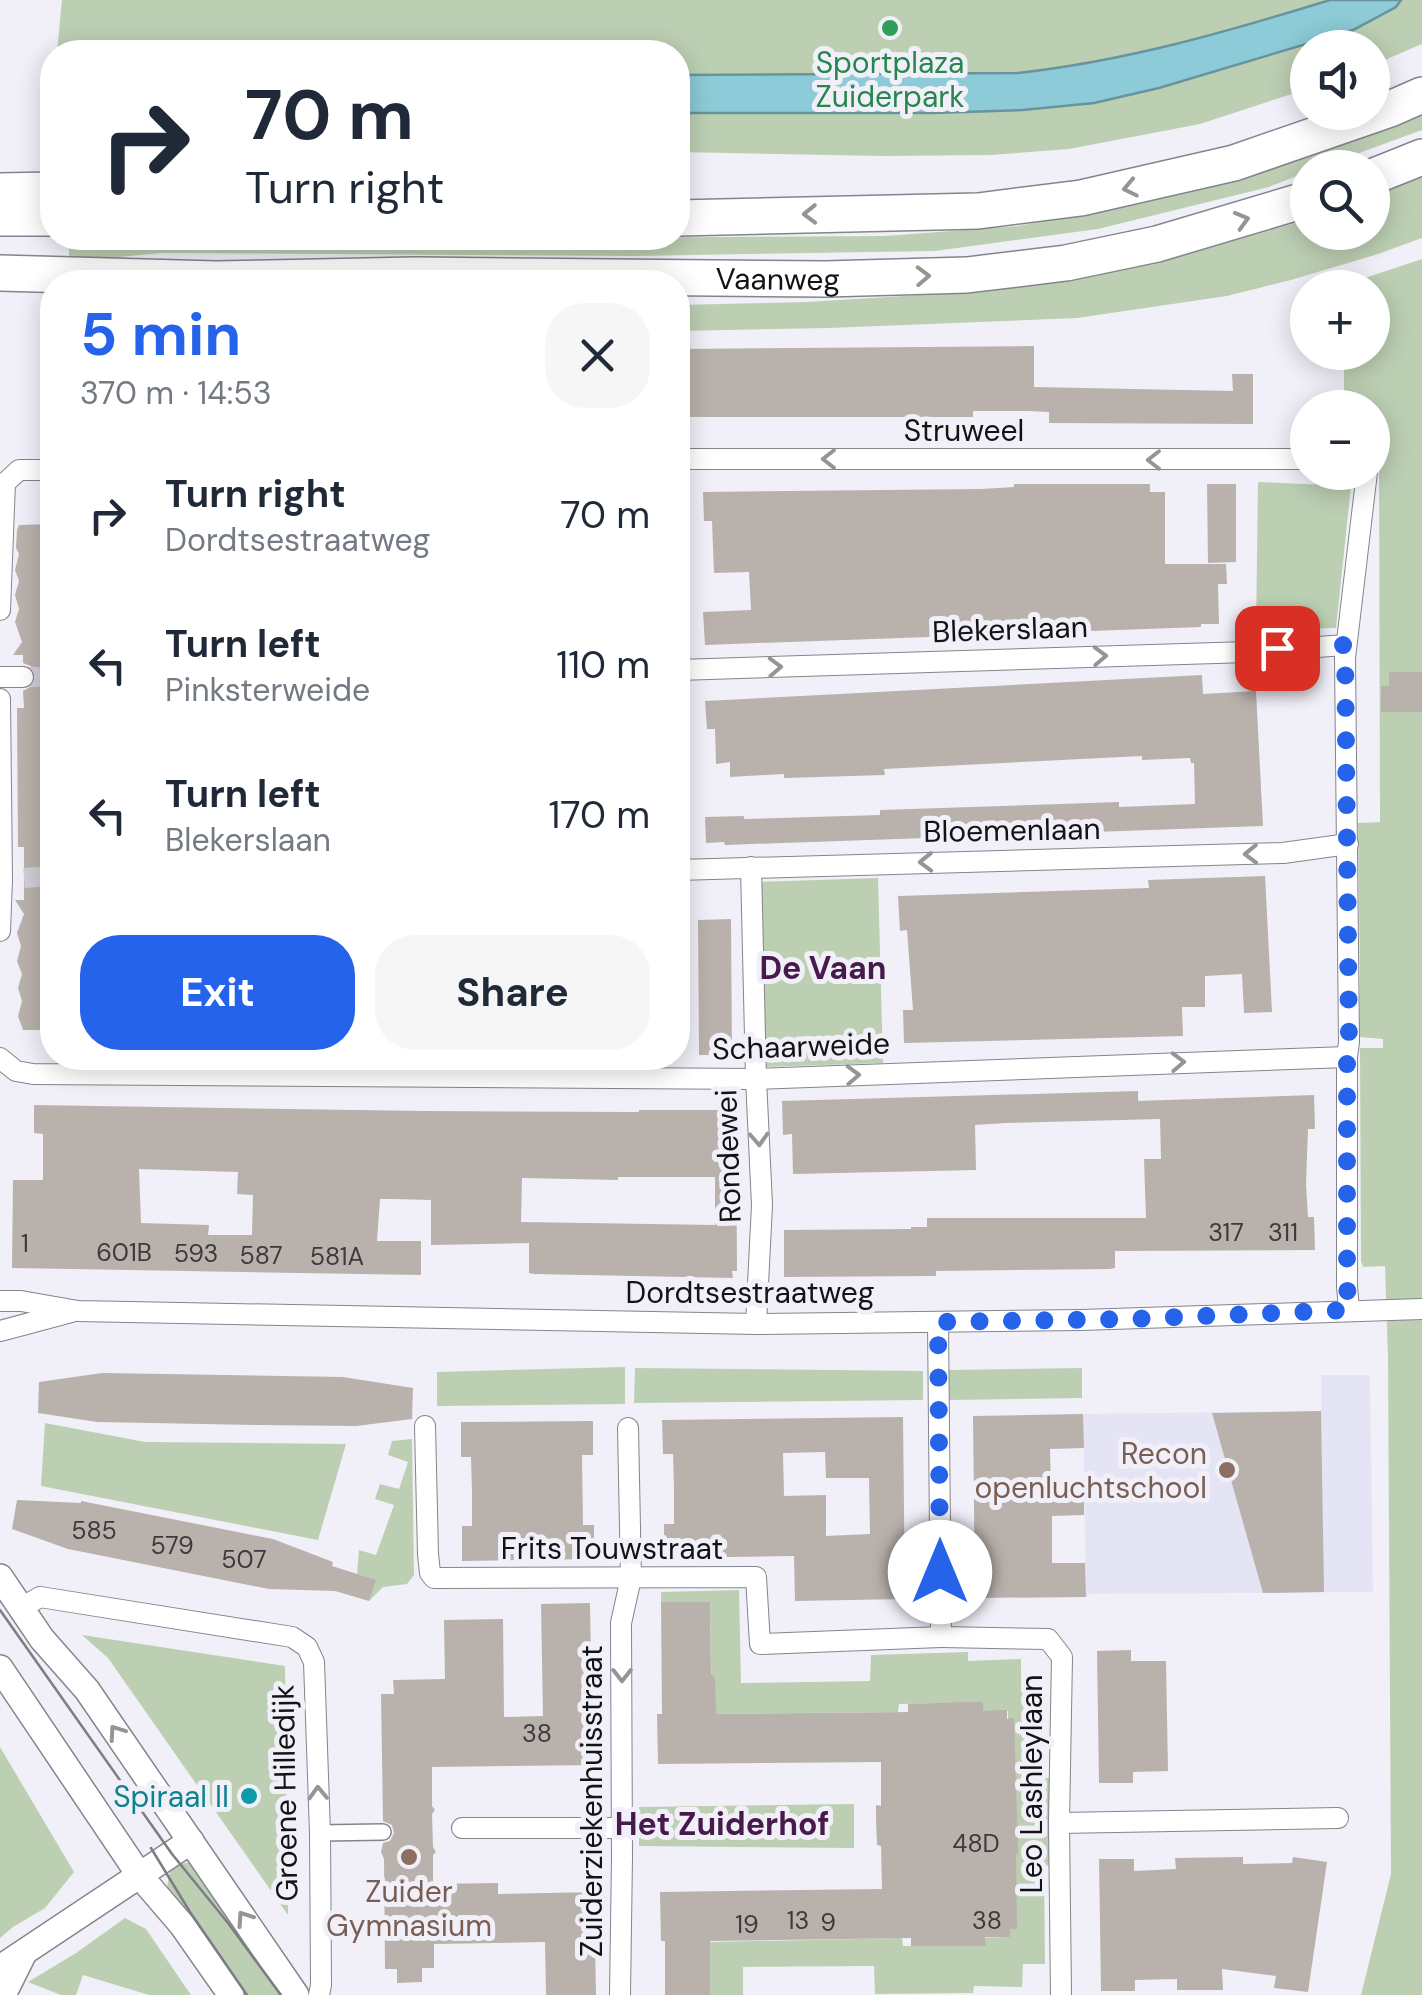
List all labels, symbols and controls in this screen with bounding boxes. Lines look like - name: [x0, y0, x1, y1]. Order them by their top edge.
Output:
- marker: Sportplaza Zuiderpark: [879, 17, 901, 39]
- map controls: [1290, 30, 1390, 490]
- button: sound: [1290, 30, 1390, 130]
- place label: Sportplaza Zuiderpark: [816, 43, 964, 116]
- text: 70 m: [245, 70, 414, 161]
- icon: right: [80, 80, 210, 210]
- button: search: [1290, 150, 1390, 250]
- text: Turn right: [245, 158, 444, 217]
- one-way arrow: [1121, 176, 1138, 197]
- one-way arrow: [802, 203, 818, 225]
- one-way arrow: [1233, 210, 1250, 231]
- street label: Vaanweg: [716, 258, 841, 299]
- one-way arrow: [915, 266, 931, 287]
- button: +: [1290, 270, 1390, 370]
- text: 5 min: [80, 295, 241, 374]
- button: close: [545, 303, 650, 408]
- text: 370 m · 14:53: [80, 372, 272, 414]
- button: −: [1290, 390, 1390, 490]
- street label: Struweel: [904, 411, 1024, 450]
- one-way arrow: [820, 448, 836, 470]
- one-way arrow: [1145, 449, 1160, 471]
- text: Turn right: [165, 469, 346, 519]
- icon: right: [80, 488, 135, 543]
- text: 70 m: [560, 490, 650, 540]
- text: Dordtsestraatweg: [165, 519, 430, 561]
- pin: [1235, 606, 1320, 691]
- street label: Blekerslaan: [932, 607, 1088, 651]
- text: Turn left: [165, 619, 321, 669]
- icon: arrive: [1250, 621, 1305, 676]
- icon: left: [80, 638, 135, 693]
- text: 110 m: [556, 640, 650, 690]
- one-way arrow: [1092, 646, 1108, 667]
- one-way arrow: [767, 657, 783, 678]
- text: Pinksterweide: [165, 669, 370, 711]
- text: Turn left: [165, 769, 321, 819]
- icon: left: [80, 788, 135, 843]
- text: 170 m: [548, 790, 650, 840]
- street label: Bloemenlaan: [923, 809, 1101, 851]
- text: Blekerslaan: [165, 819, 331, 861]
- one-way arrow: [1243, 844, 1259, 865]
- one-way arrow: [918, 852, 934, 873]
- button: Exit: [80, 935, 355, 1050]
- button: Share: [375, 935, 650, 1050]
- district label: De Vaan: [759, 947, 887, 989]
- street label: Schaarweide: [711, 1023, 891, 1069]
- one-way arrow: [1170, 1051, 1186, 1072]
- one-way arrow: [846, 1065, 862, 1086]
- street label: Rondewei: [706, 1088, 750, 1224]
- one-way arrow: [748, 1131, 769, 1147]
- house number: 317: [1208, 1216, 1244, 1249]
- house number: 311: [1268, 1216, 1298, 1249]
- house number: 1: [21, 1227, 29, 1260]
- house number: 601B: [96, 1236, 152, 1269]
- house number: 593: [174, 1237, 218, 1270]
- house number: 587: [239, 1239, 283, 1272]
- house number: 581A: [310, 1240, 364, 1273]
- street label: Dordtsestraatweg: [626, 1273, 874, 1312]
- place label: Recon openluchtschool: [974, 1434, 1207, 1507]
- marker: Recon openluchtschool: [1216, 1459, 1238, 1481]
- house number: 585: [71, 1514, 117, 1547]
- position arrow: [888, 1520, 992, 1624]
- house number: 579: [150, 1529, 194, 1562]
- street label: Frits Touwstraat: [501, 1529, 723, 1568]
- house number: 507: [221, 1543, 267, 1576]
- street label: Zuiderziekenhuisstraat: [572, 1645, 611, 1957]
- one-way arrow: [611, 1667, 632, 1683]
- street label: Leo Lashleylaan: [1012, 1675, 1051, 1893]
- street label: Groene Hilledijk: [264, 1684, 306, 1902]
- house number: 38: [522, 1717, 552, 1750]
- one-way arrow: [110, 1725, 128, 1743]
- place label: Spiraal II: [113, 1777, 229, 1816]
- one-way arrow: [308, 1784, 329, 1800]
- marker: Spiraal II: [238, 1785, 260, 1807]
- district label: Het Zuiderhof: [615, 1803, 829, 1845]
- house number: 48D: [952, 1827, 1000, 1860]
- marker: Zuider Gymnasium: [398, 1846, 420, 1868]
- place label: Zuider Gymnasium: [326, 1872, 492, 1945]
- house number: 13: [787, 1904, 809, 1937]
- house number: 38: [972, 1904, 1002, 1937]
- house number: 9: [820, 1906, 836, 1939]
- house number: 19: [735, 1908, 759, 1941]
- one-way arrow: [238, 1910, 256, 1929]

